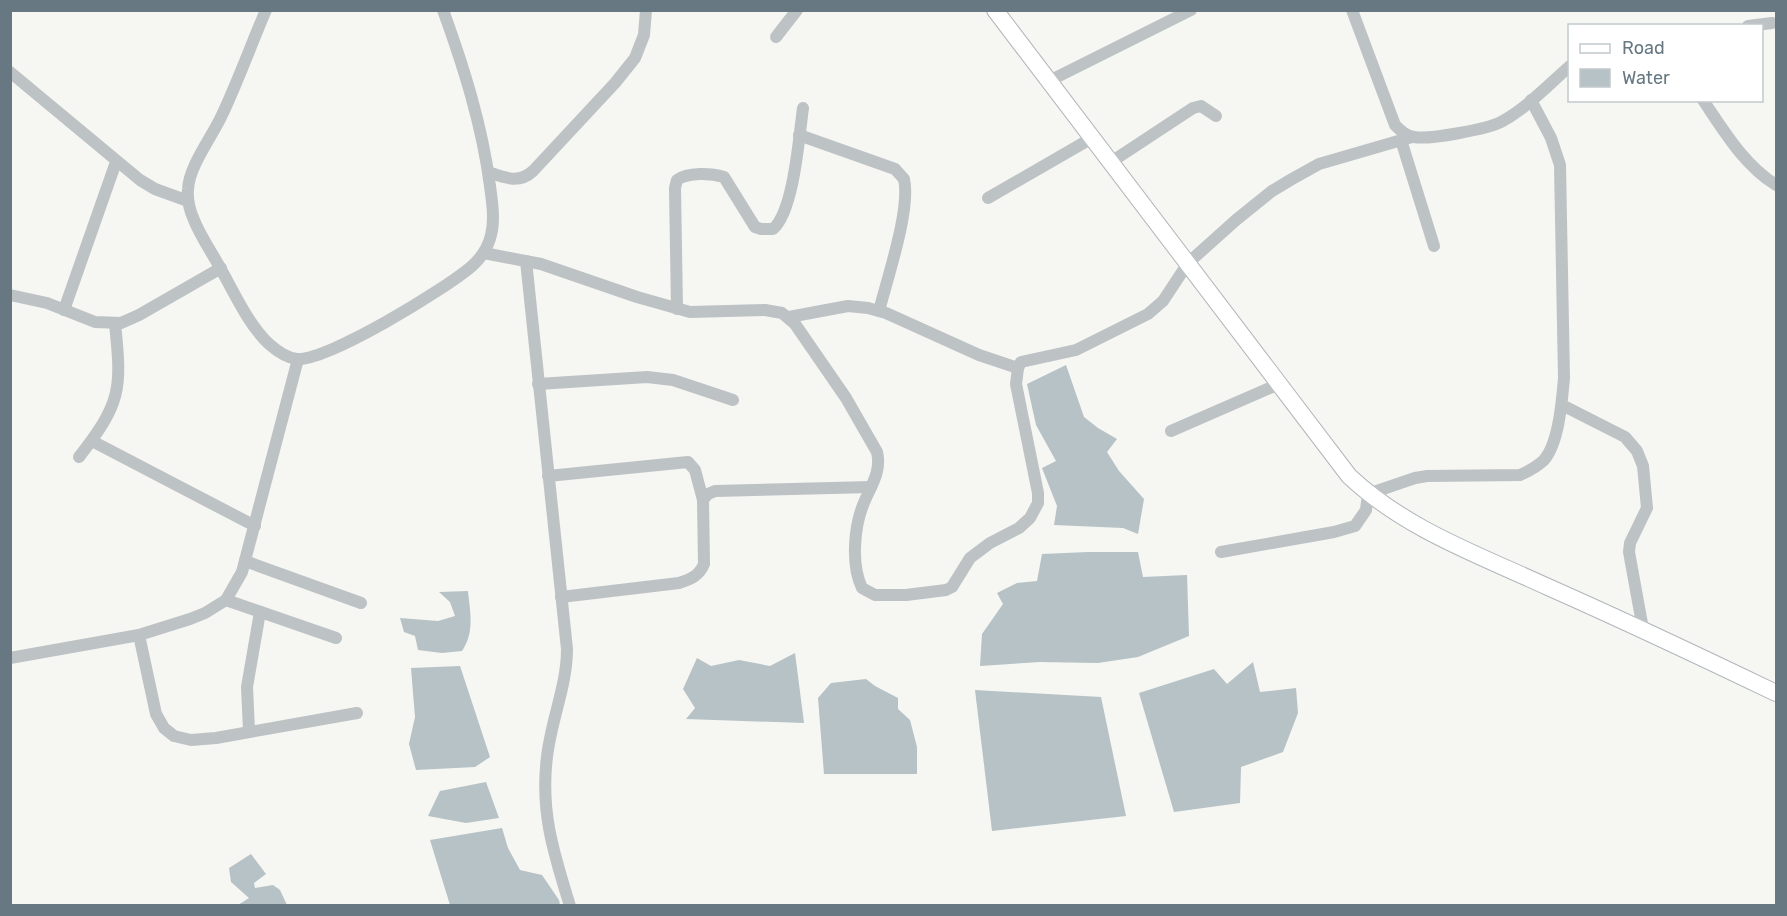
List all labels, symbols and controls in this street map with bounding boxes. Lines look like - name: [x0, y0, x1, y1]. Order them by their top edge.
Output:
- legend: [1568, 24, 1763, 102]
- text: Road: [1622, 37, 1665, 59]
- text: Water: [1622, 67, 1670, 89]

